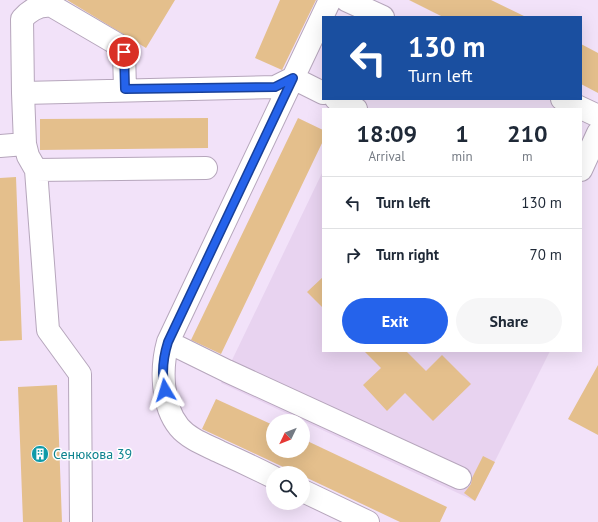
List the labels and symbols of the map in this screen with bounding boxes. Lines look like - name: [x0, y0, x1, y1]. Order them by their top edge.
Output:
- pin: [107, 35, 141, 69]
- position arrow: [144, 369, 186, 411]
- north arrow: [266, 414, 310, 458]
- building icon: Сенюкова 39: [30, 444, 50, 464]
- place label: Сенюкова 39: [53, 445, 132, 463]

